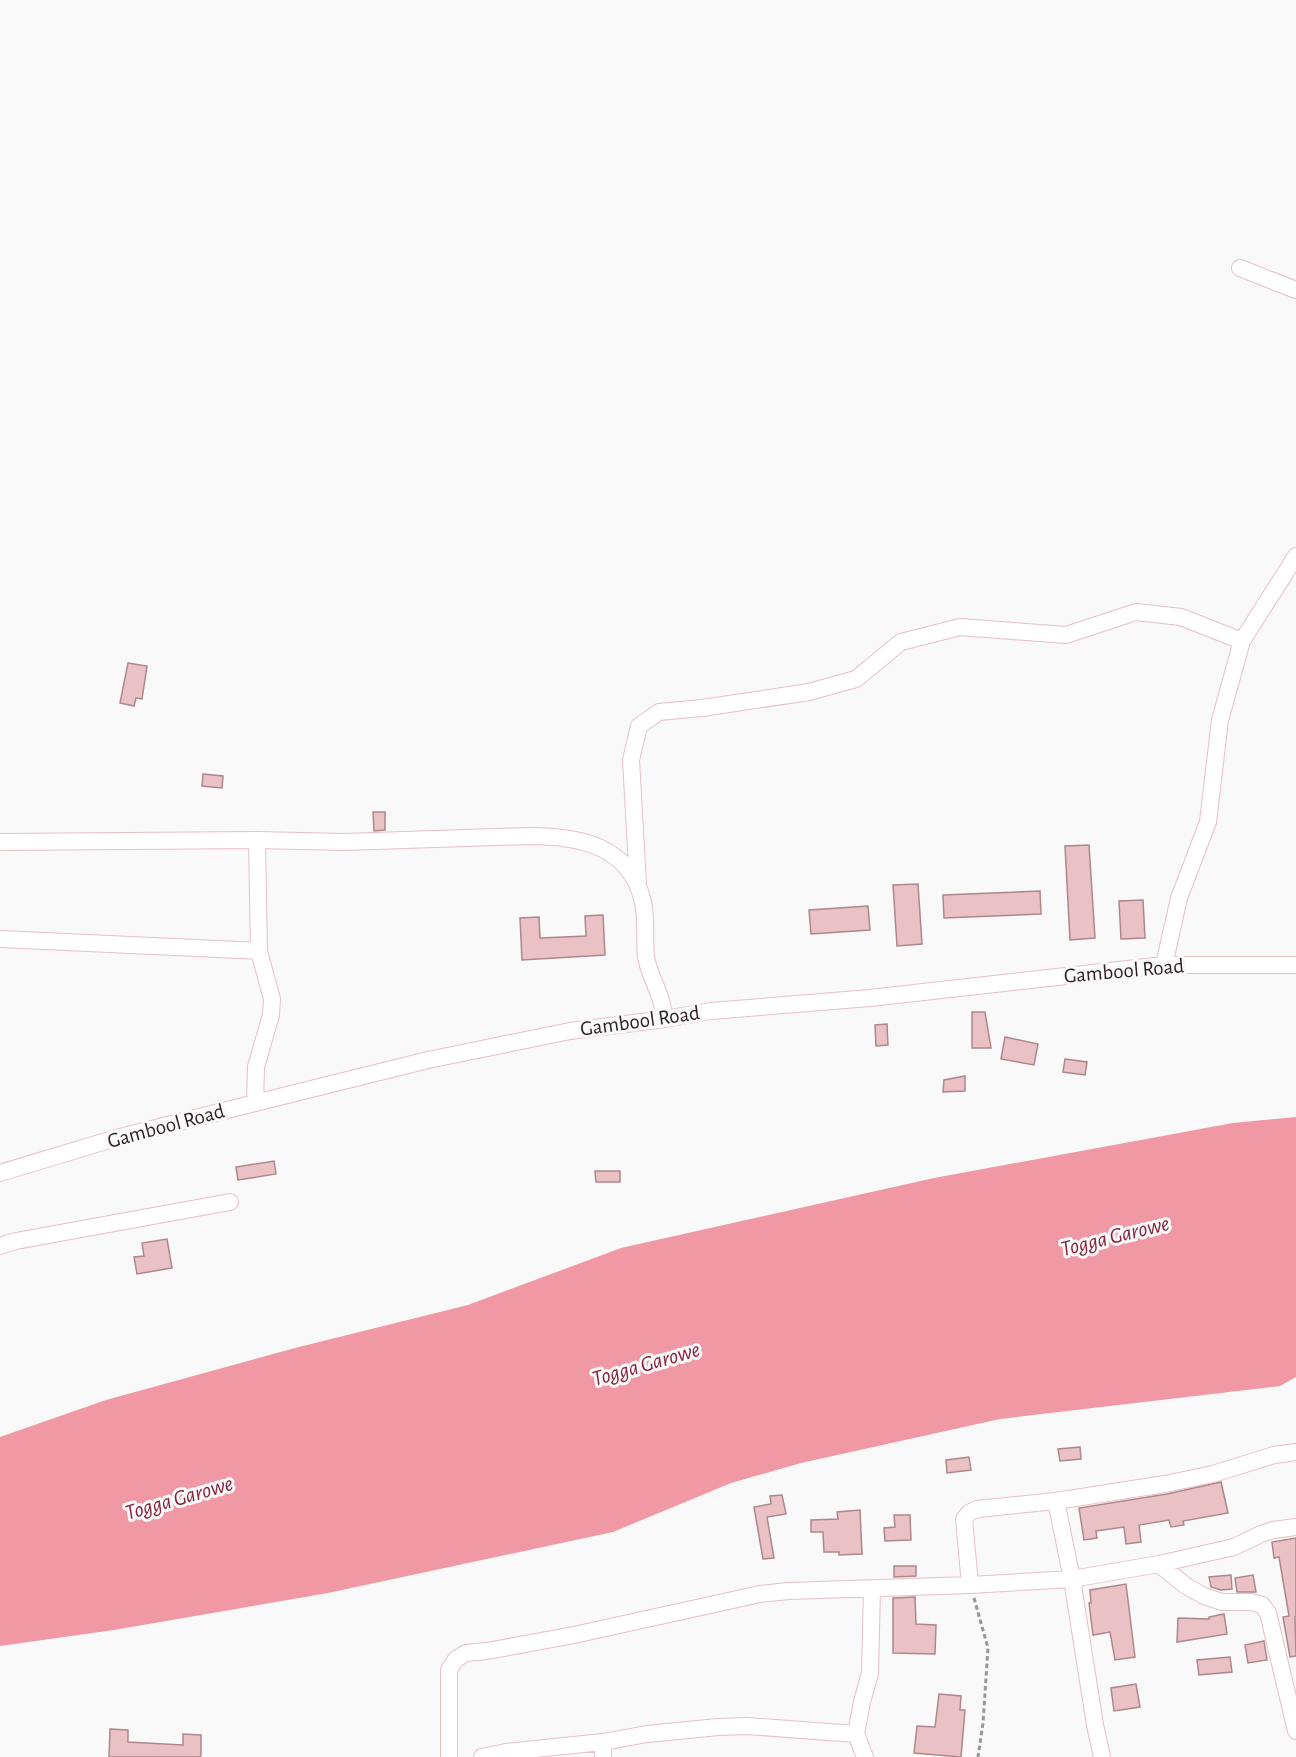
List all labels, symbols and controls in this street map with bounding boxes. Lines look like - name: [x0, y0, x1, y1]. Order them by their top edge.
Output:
- street label: Gambool Road: [1063, 955, 1185, 987]
- street label: Gambool Road: [579, 1002, 701, 1040]
- street label: Gambool Road: [105, 1100, 227, 1152]
- water label: Togga Garowe: [1059, 1212, 1171, 1260]
- water label: Togga Garowe: [590, 1338, 702, 1390]
- water label: Togga Garowe: [123, 1472, 235, 1524]

